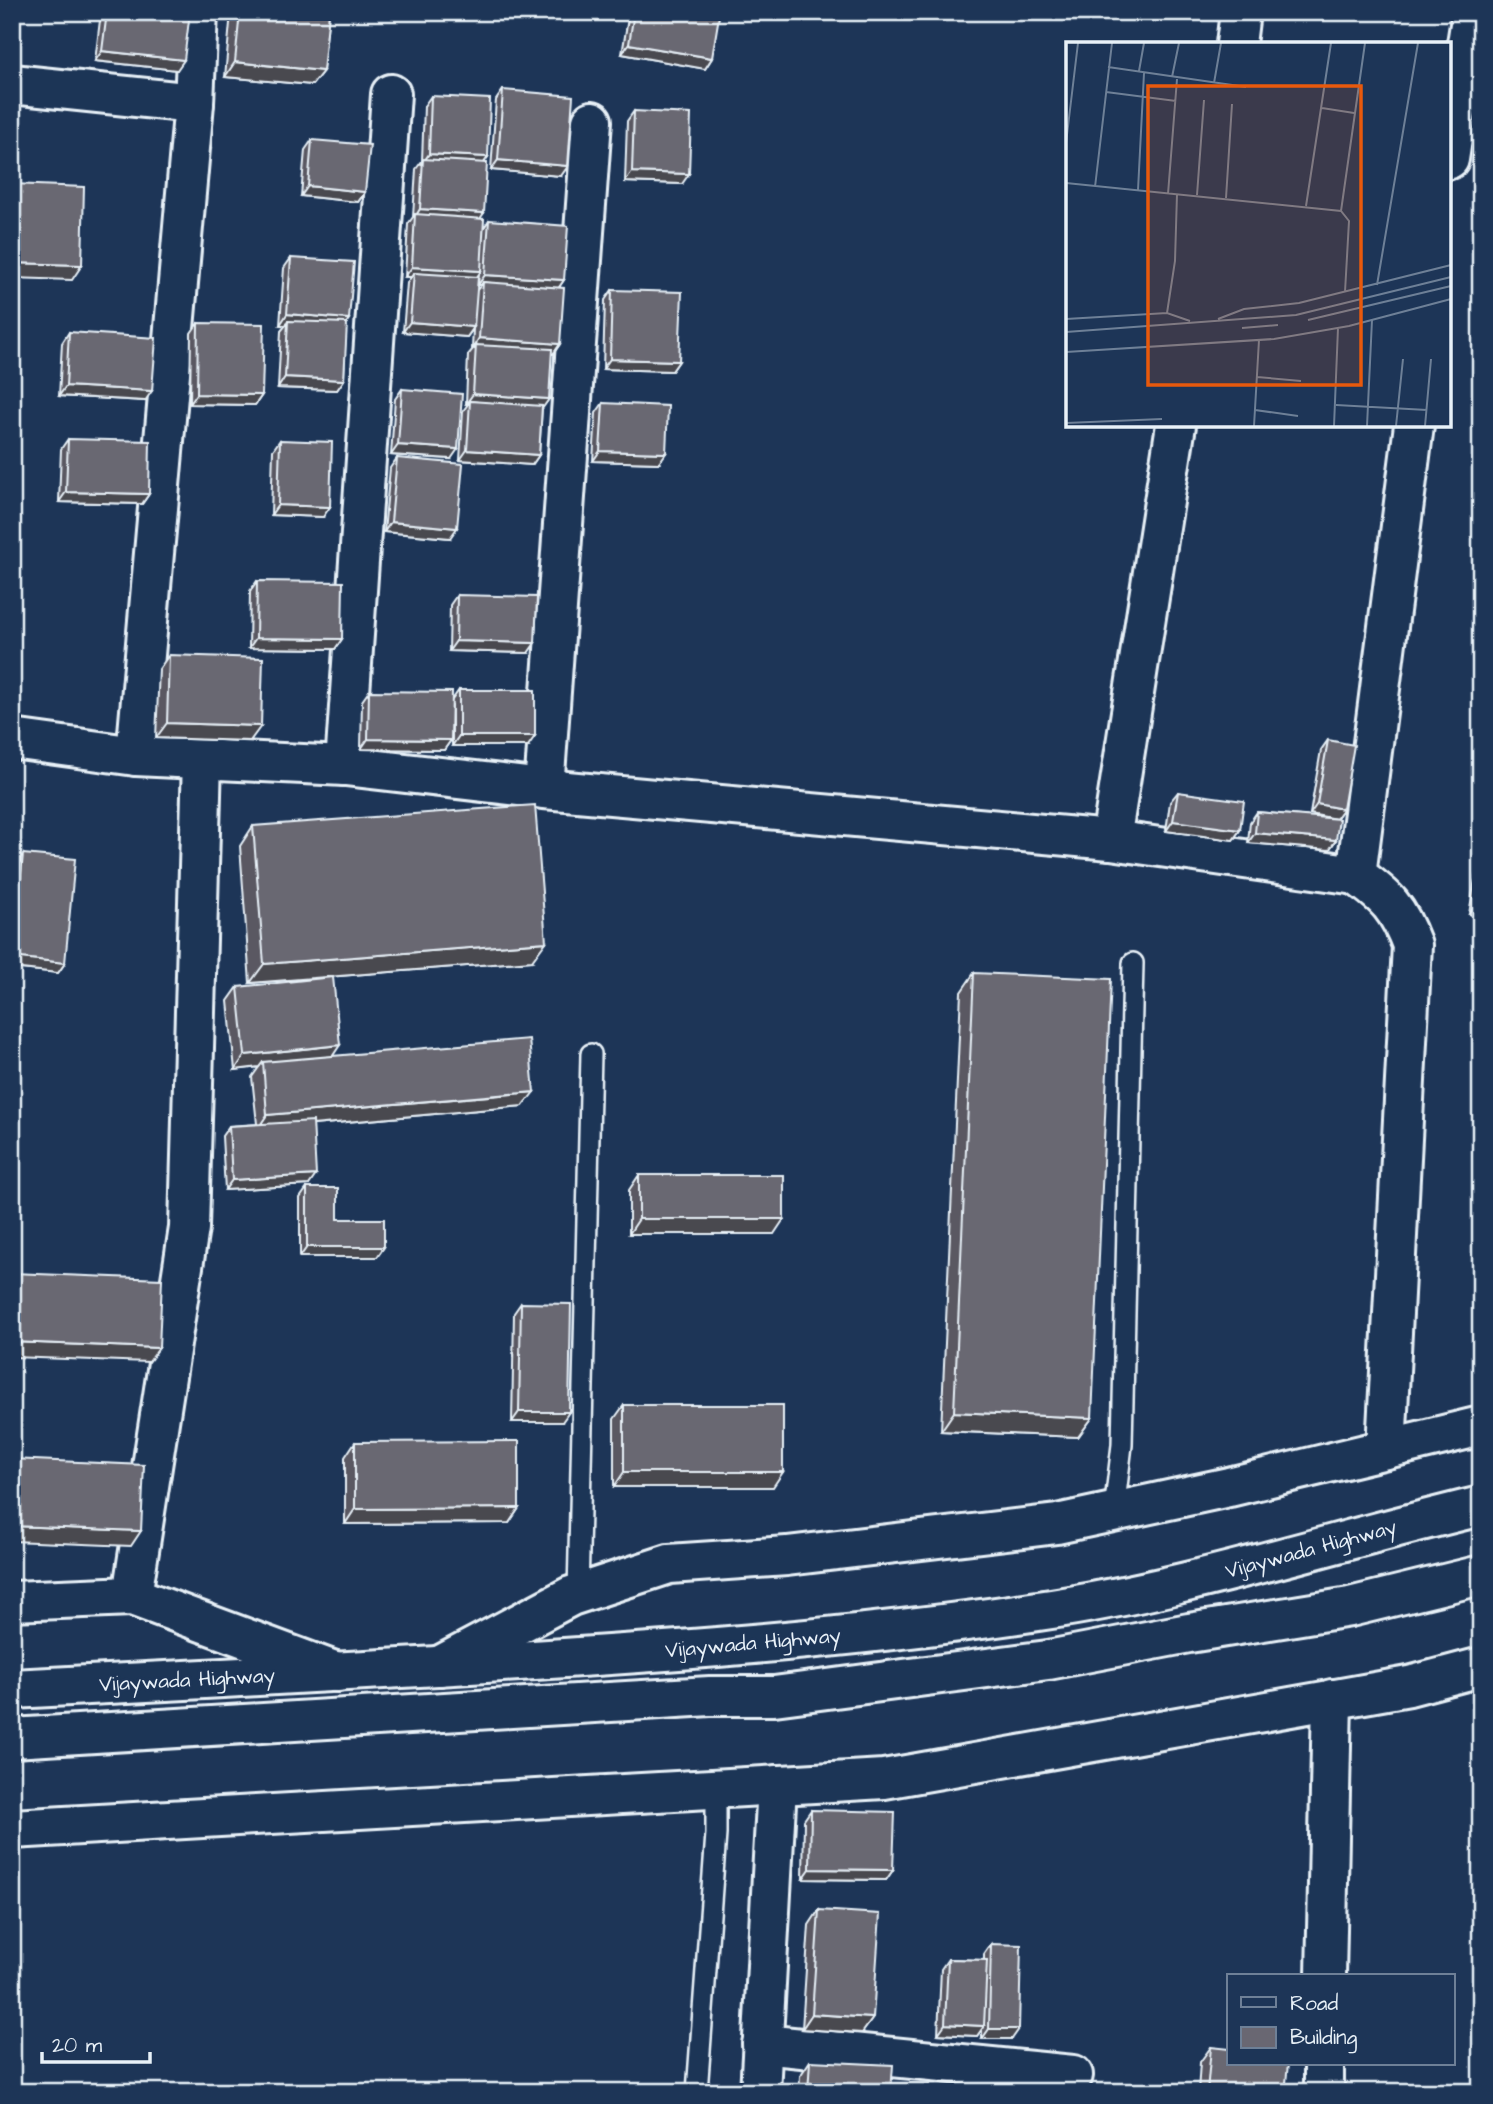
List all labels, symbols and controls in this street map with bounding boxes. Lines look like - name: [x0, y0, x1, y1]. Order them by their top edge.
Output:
- inset map: [1066, 42, 1451, 427]
- street label: Vijaywada Highway: [1222, 1512, 1401, 1588]
- street label: Vijaywada Highway: [664, 1621, 843, 1667]
- street label: Vijaywada Highway: [98, 1661, 276, 1701]
- legend: [1227, 1974, 1454, 2066]
- text: Road: [1290, 1989, 1338, 2018]
- scale bar: [42, 2020, 150, 2064]
- text: Building: [1290, 2023, 1358, 2054]
- text: 20 m: [52, 2031, 103, 2060]

